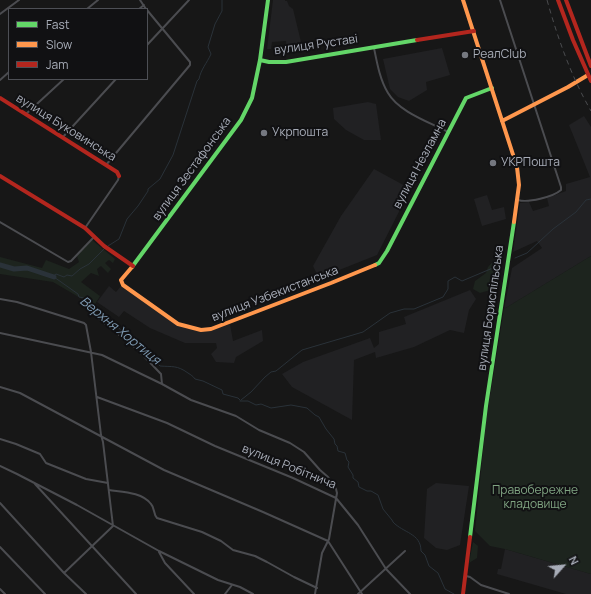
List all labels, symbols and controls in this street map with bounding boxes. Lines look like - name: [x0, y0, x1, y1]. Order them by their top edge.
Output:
- legend: [8, 8, 148, 80]
- text: Fast: [46, 16, 70, 33]
- street label: вулиця Руставі: [273, 32, 359, 58]
- text: Slow: [46, 36, 72, 53]
- place label: РеалClub: [473, 48, 526, 62]
- marker: РеалClub: [460, 50, 470, 60]
- text: Jam: [46, 56, 68, 73]
- street label: вулиця Буковинська: [13, 91, 119, 165]
- street label: вулиця Зестафонська: [150, 114, 234, 224]
- street label: вулиця Незламна: [390, 117, 450, 211]
- place label: Укрпошта: [272, 126, 328, 140]
- marker: Укрпошта: [259, 128, 269, 138]
- place label: УКРПошта: [501, 156, 560, 170]
- marker: УКРПошта: [488, 158, 498, 168]
- street label: вулиця Бориспільська: [475, 244, 507, 372]
- street label: вулиця Узбекистанська: [210, 263, 340, 325]
- water label: Верхня Хортиця: [76, 294, 164, 368]
- street label: вулиця Робітнича: [240, 442, 338, 492]
- park label: Правобережне кладовище: [492, 484, 578, 512]
- north arrow: [543, 546, 583, 586]
- text: N: [566, 553, 583, 567]

